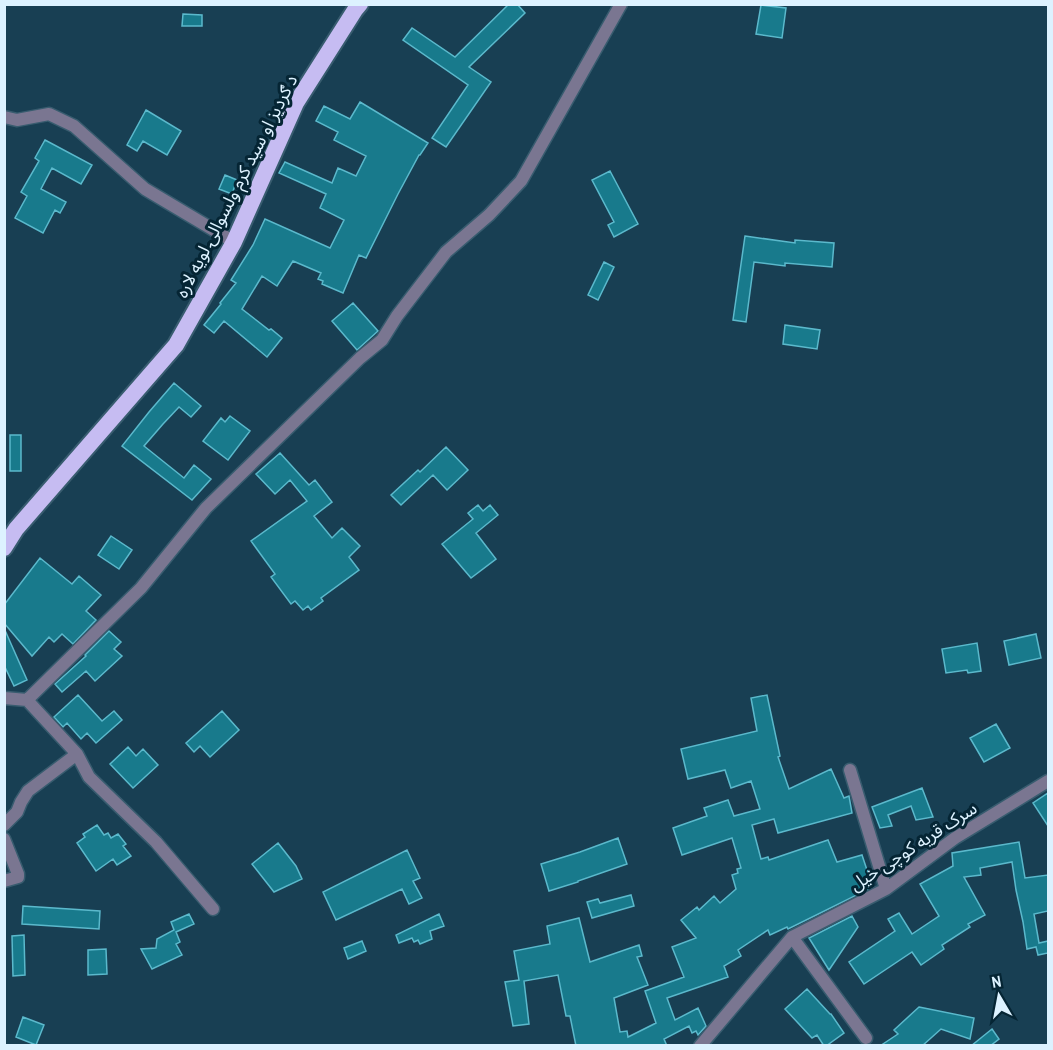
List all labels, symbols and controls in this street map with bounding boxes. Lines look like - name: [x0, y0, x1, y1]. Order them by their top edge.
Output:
- street label: د ګردیز او سید کرم ولسوالۍ لویه لاره: [169, 70, 305, 303]
- street label: سرک قریه کوچی خیل: [844, 795, 982, 897]
- north arrow: [969, 966, 1029, 1026]
- text: N: [990, 970, 1003, 993]

